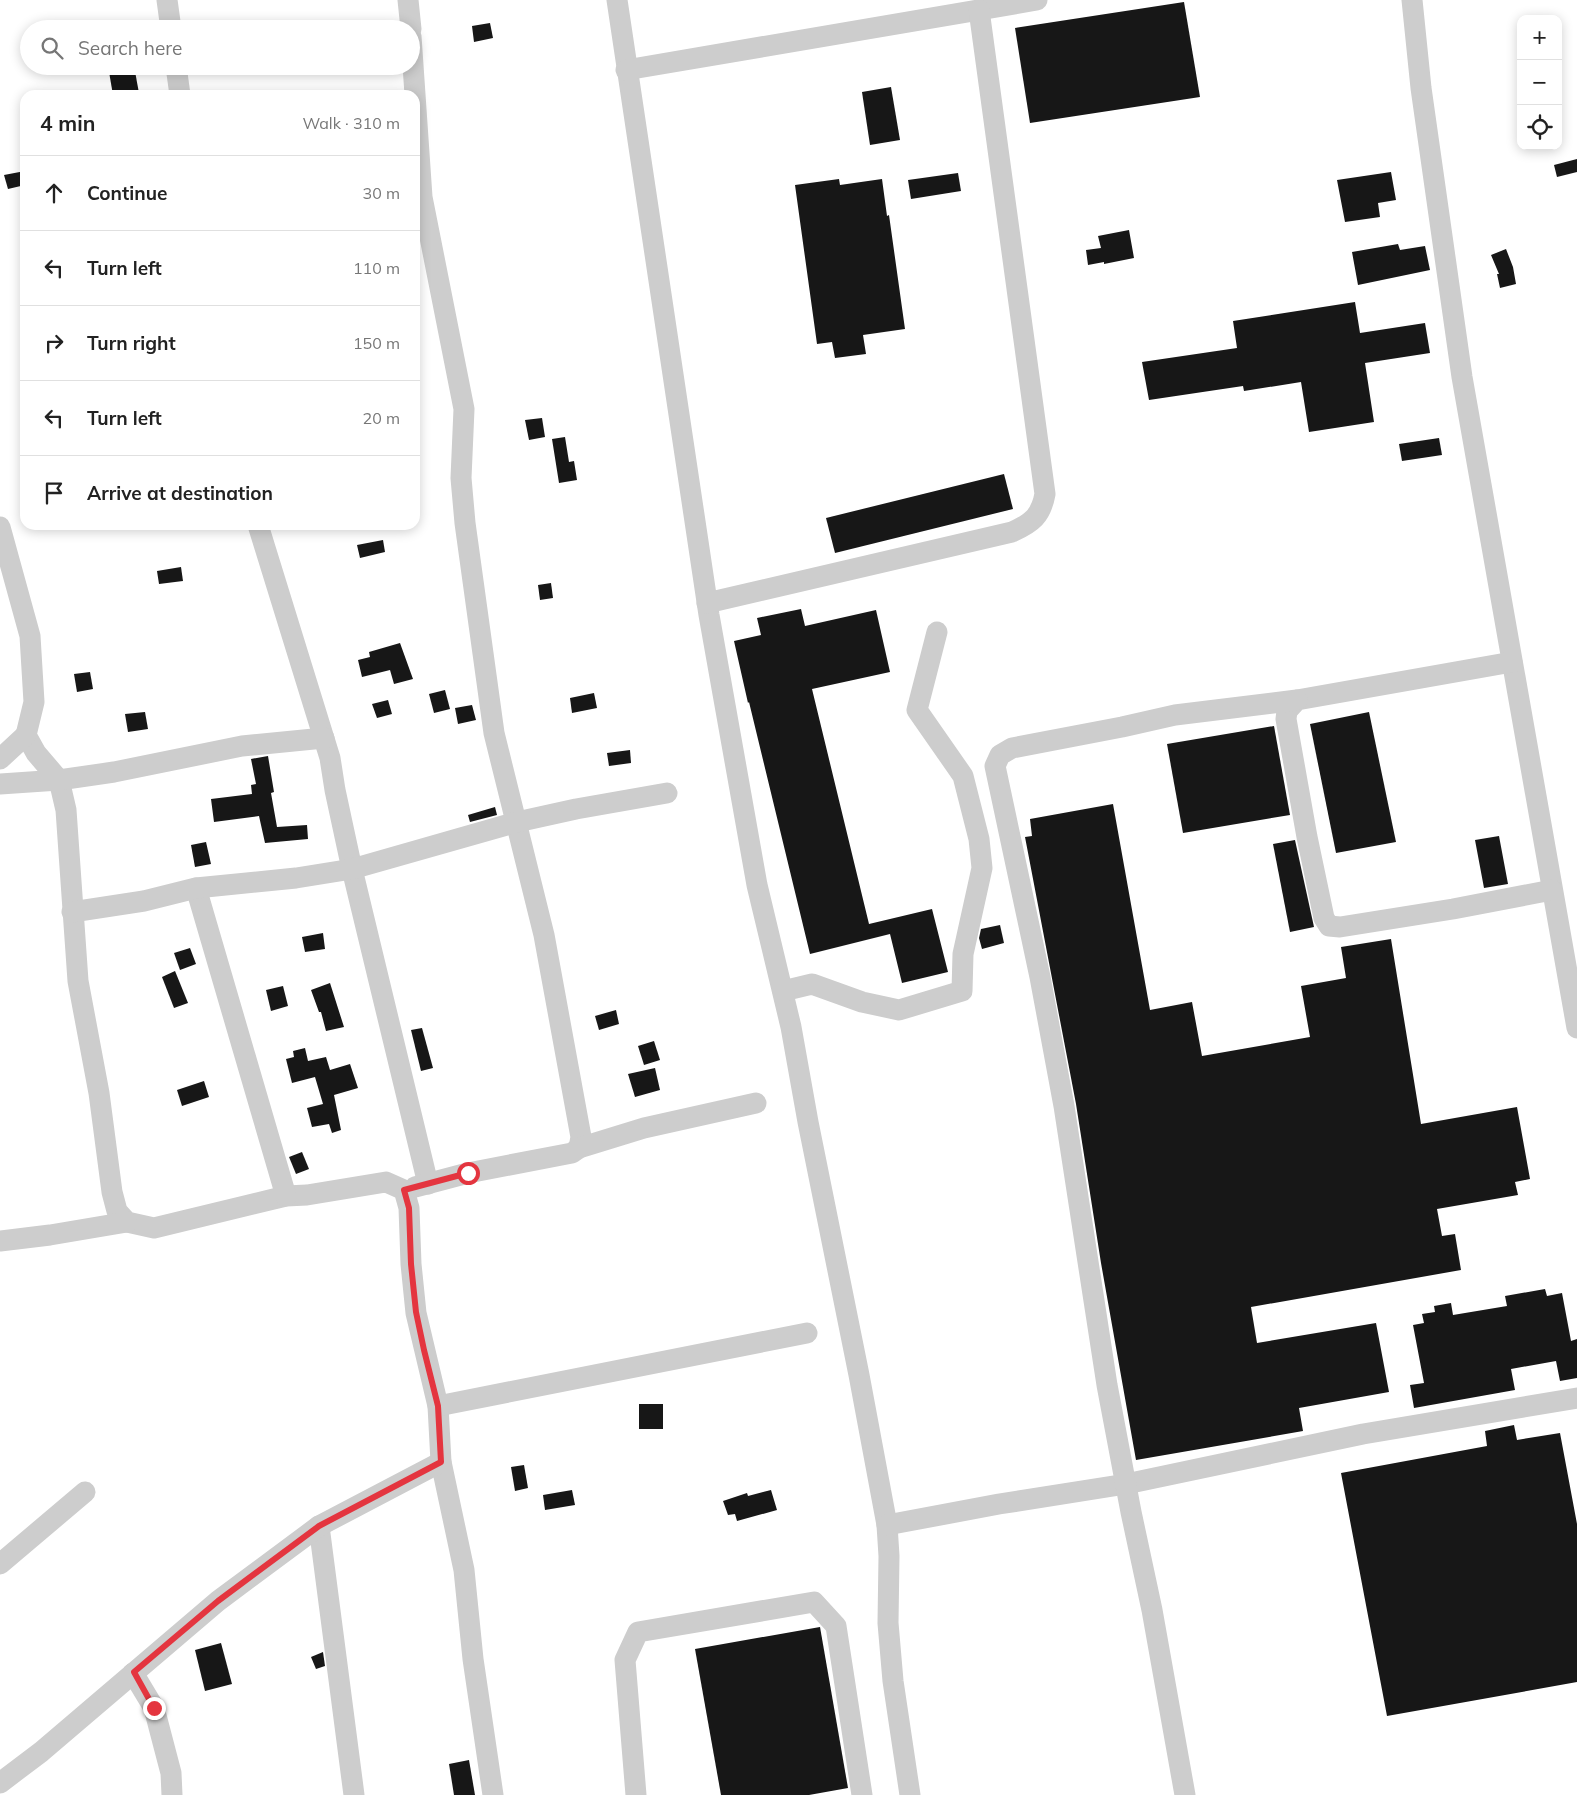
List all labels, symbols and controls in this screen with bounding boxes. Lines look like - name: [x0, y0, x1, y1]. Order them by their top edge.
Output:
- map controls: [1517, 15, 1562, 150]
- button: +: [1517, 15, 1562, 60]
- search box: [20, 20, 420, 75]
- icon: search: [38, 34, 66, 62]
- text: Search here: [78, 36, 182, 60]
- button: −: [1517, 60, 1562, 105]
- button: locate: [1517, 105, 1562, 150]
- text: 4 min: [40, 110, 95, 136]
- text: Walk · 310 m: [302, 113, 400, 133]
- icon: ahead: [40, 179, 68, 207]
- text: Continue: [87, 181, 167, 205]
- text: 30 m: [363, 183, 400, 203]
- icon: left: [40, 254, 68, 282]
- text: Turn left: [87, 256, 162, 280]
- text: 110 m: [353, 258, 400, 278]
- icon: right: [40, 329, 68, 357]
- text: Turn right: [87, 331, 176, 355]
- text: 150 m: [353, 333, 400, 353]
- icon: left: [40, 404, 68, 432]
- text: Turn left: [87, 406, 162, 430]
- text: 20 m: [363, 408, 400, 428]
- icon: arrive: [40, 479, 68, 507]
- text: Arrive at destination: [87, 481, 273, 505]
- route start: [457, 1162, 480, 1185]
- route end: [143, 1697, 166, 1720]

